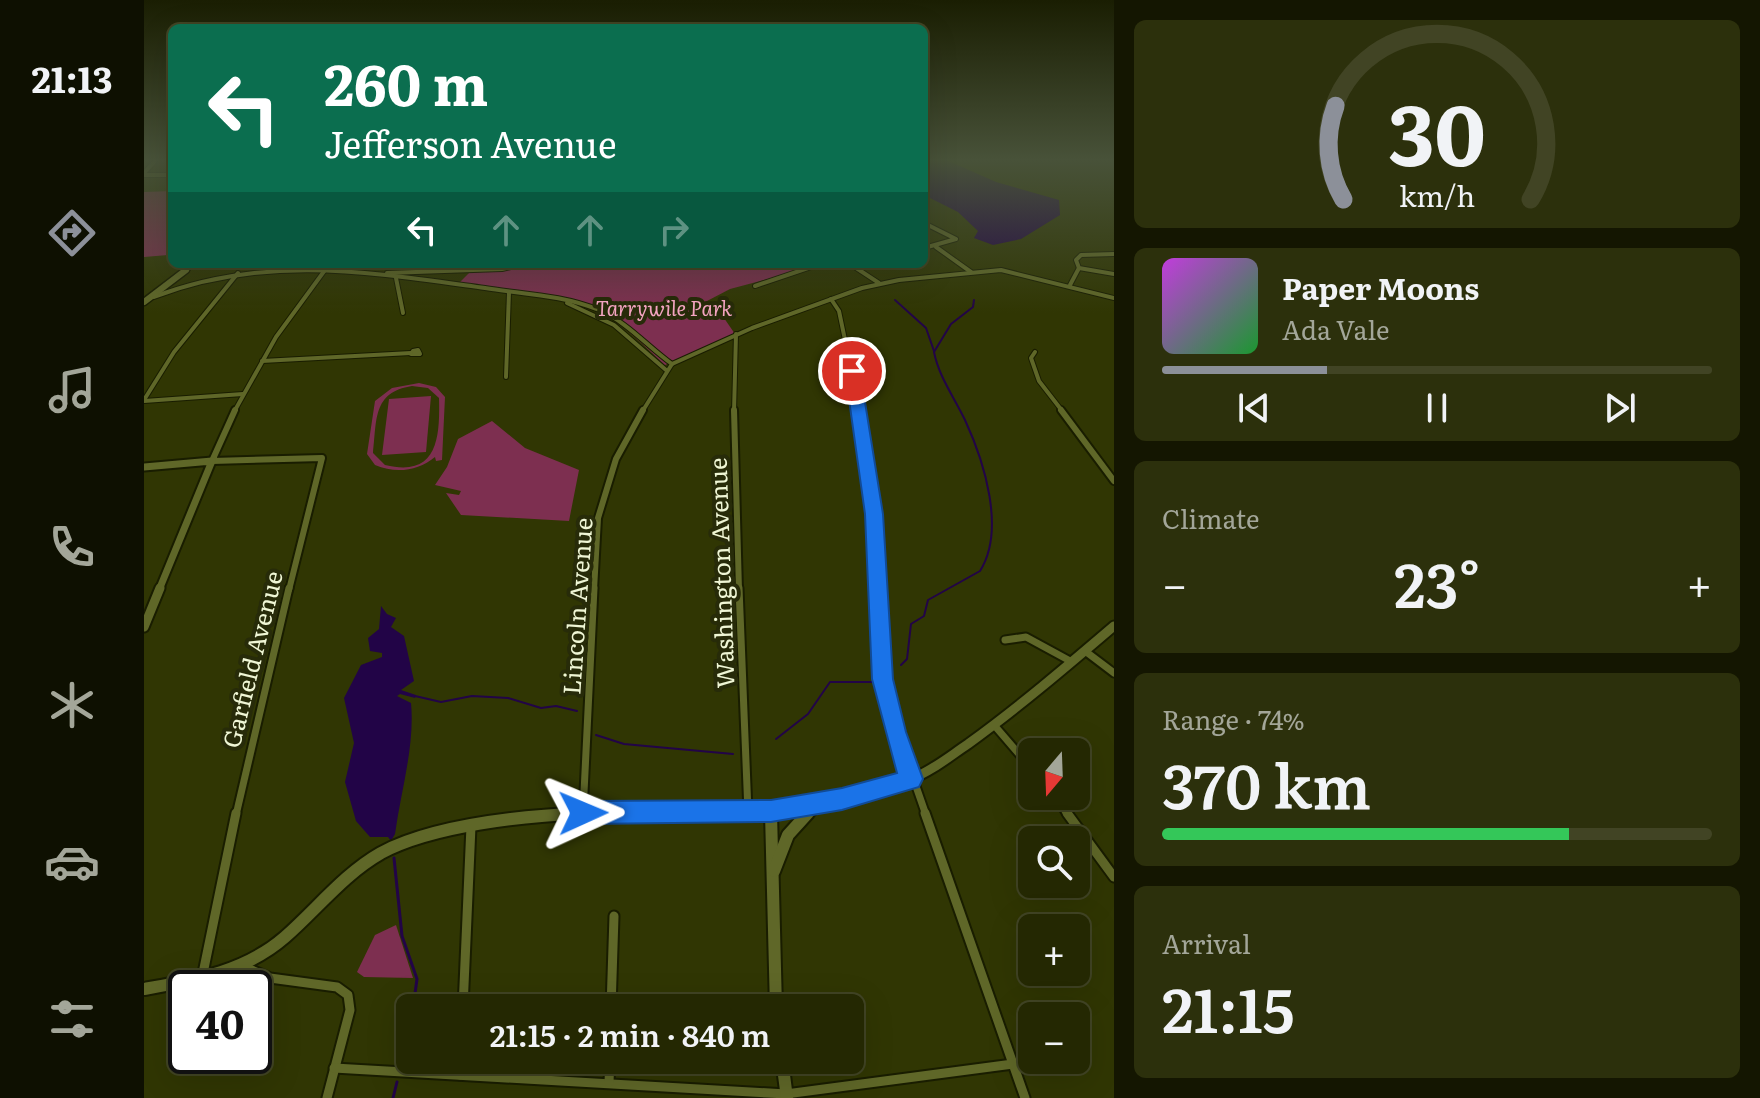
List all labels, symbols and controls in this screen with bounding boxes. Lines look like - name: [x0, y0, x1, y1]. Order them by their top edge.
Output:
- text: 260 m: [324, 40, 488, 123]
- text: 21:13: [31, 51, 113, 104]
- icon: left: [192, 56, 296, 160]
- text: 30: [1388, 68, 1486, 192]
- text: Jefferson Avenue: [324, 116, 617, 169]
- text: km/h: [1399, 173, 1475, 216]
- icon: directions: [44, 205, 100, 261]
- icon: left: [400, 208, 444, 252]
- icon: ahead: [484, 208, 528, 252]
- icon: ahead: [568, 208, 612, 252]
- icon: right: [652, 208, 696, 252]
- text: Paper Moons: [1282, 265, 1479, 309]
- park label: Tarrywile Park: [596, 292, 732, 322]
- text: Ada Vale: [1282, 309, 1389, 348]
- pin: [818, 337, 886, 405]
- icon: arrive: [830, 349, 874, 393]
- icon: music: [44, 362, 100, 418]
- icon: previous: [1232, 386, 1276, 430]
- icon: pause: [1415, 386, 1459, 430]
- icon: next: [1598, 386, 1642, 430]
- street label: Washington Avenue: [698, 457, 742, 689]
- text: Climate: [1162, 498, 1260, 537]
- street label: Lincoln Avenue: [552, 516, 600, 696]
- icon: phone: [44, 519, 100, 575]
- text: 23°: [1394, 537, 1480, 626]
- text: −: [1162, 549, 1188, 615]
- text: +: [1686, 549, 1712, 615]
- street label: Garfield Avenue: [212, 567, 290, 751]
- icon: climate: [44, 677, 100, 733]
- text: Range · 74%: [1162, 699, 1305, 738]
- north arrow: [1018, 738, 1090, 810]
- map controls: [1018, 738, 1090, 1074]
- text: 370 km: [1162, 738, 1371, 827]
- position arrow: [541, 771, 625, 855]
- button: search: [1018, 826, 1090, 898]
- icon: car: [44, 834, 100, 890]
- button: +: [1018, 914, 1090, 986]
- text: Arrival: [1162, 923, 1251, 962]
- text: 21:15: [1162, 962, 1294, 1051]
- speed limit sign: 40: [168, 970, 272, 1074]
- icon: filters: [44, 991, 100, 1047]
- button: −: [1018, 1002, 1090, 1074]
- text: 21:15 · 2 min · 840 m: [490, 1012, 770, 1056]

